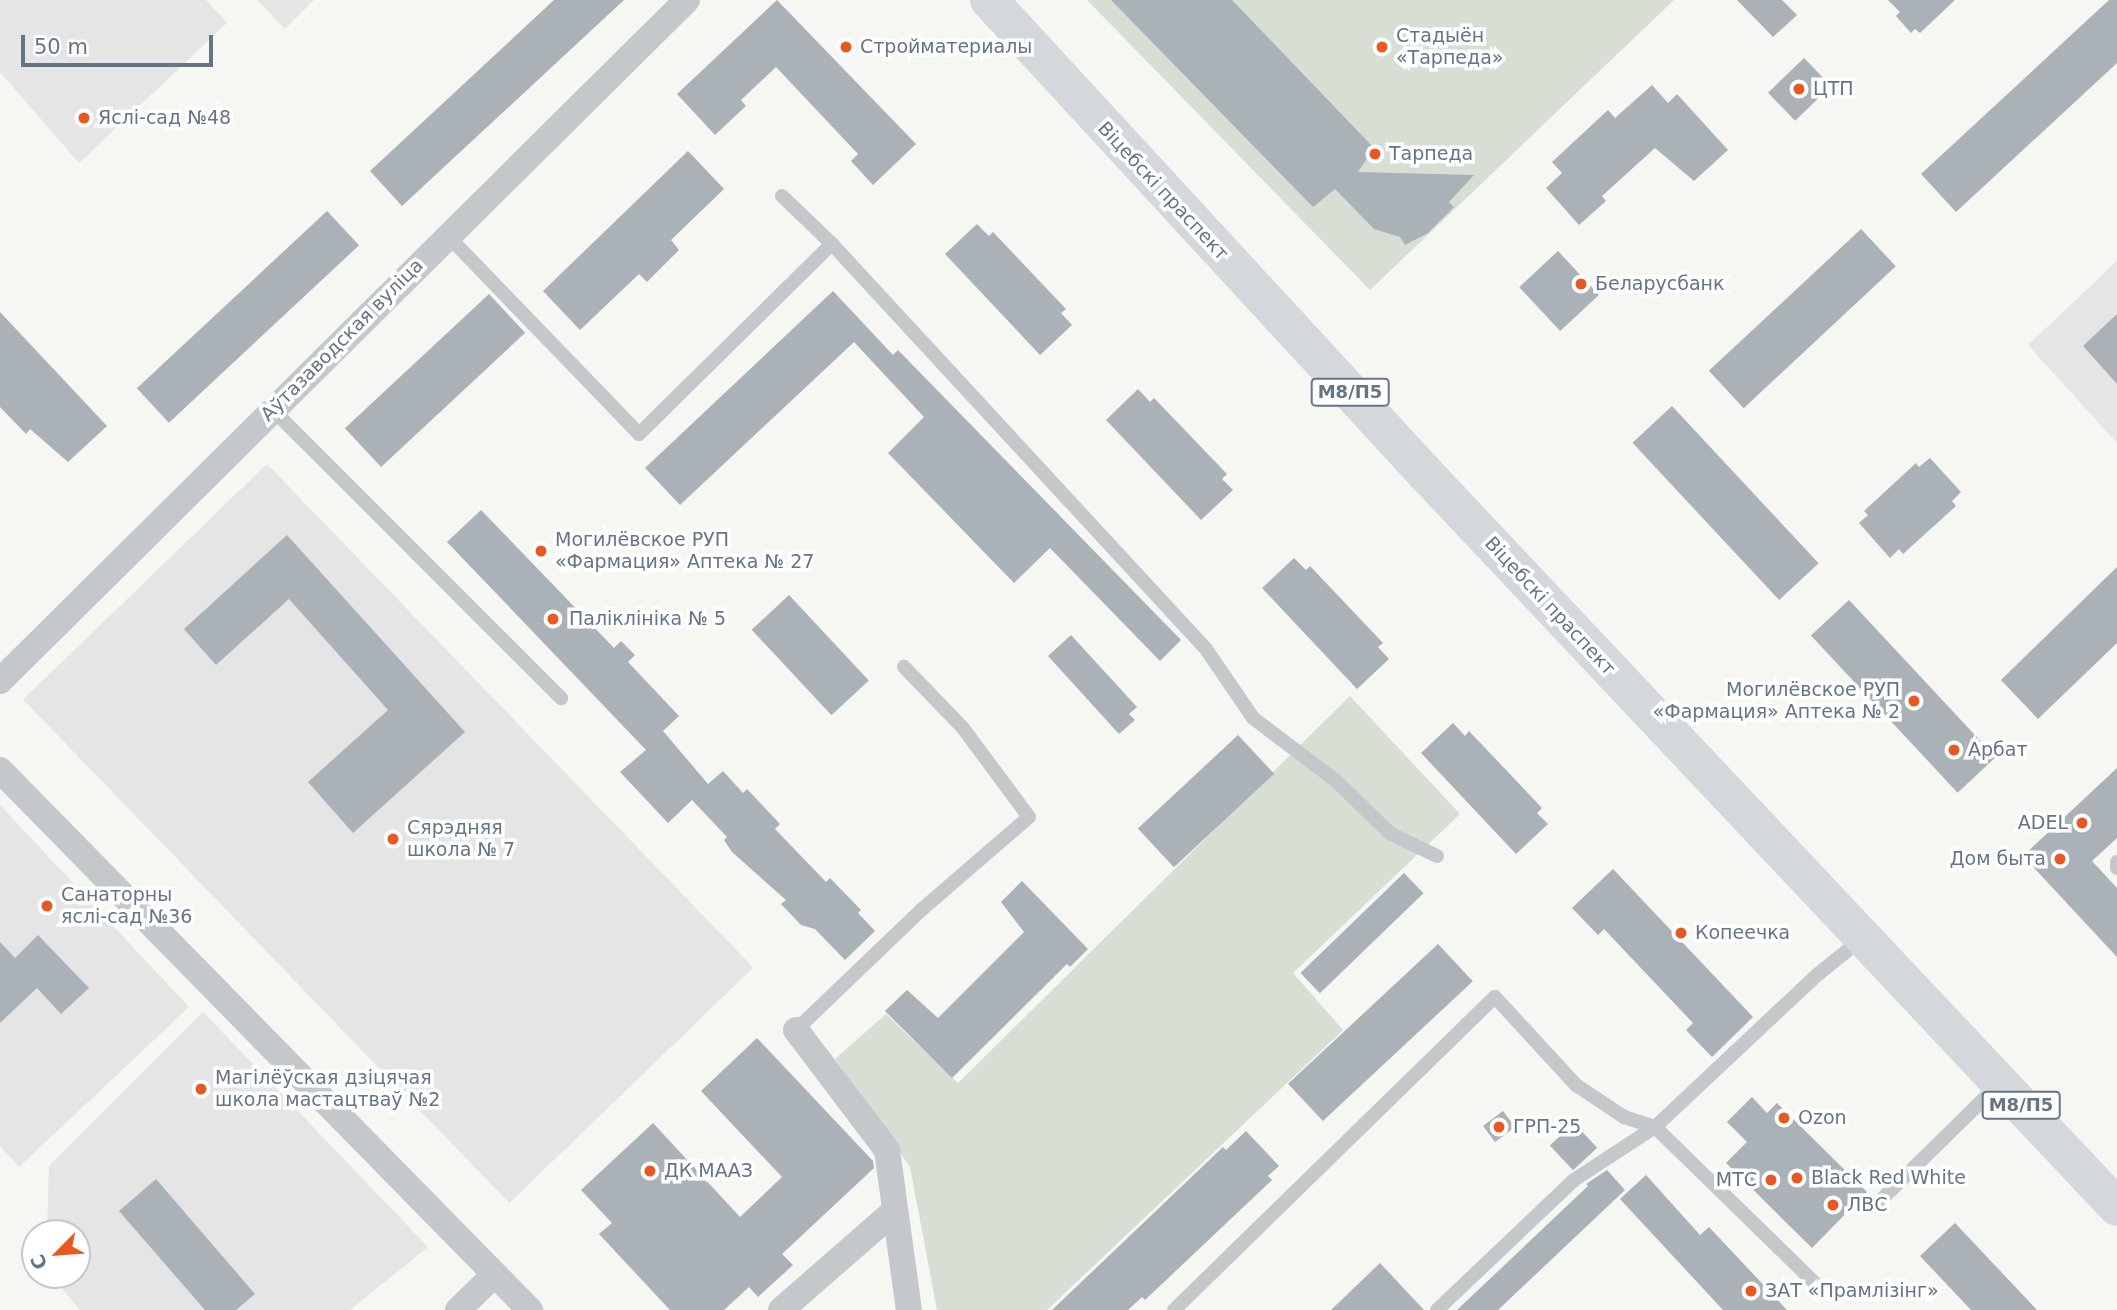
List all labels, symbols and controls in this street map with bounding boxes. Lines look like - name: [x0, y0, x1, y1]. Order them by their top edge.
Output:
- scale bar: [24, 21, 217, 65]
- place label: Стадыён «Тарпеда»: [1396, 25, 1503, 69]
- text: 50 m: [34, 35, 88, 59]
- place label: Стройматериалы: [860, 36, 1032, 58]
- marker: Стройматериалы: [838, 39, 854, 55]
- marker: Стадыён «Тарпеда»: [1374, 39, 1390, 55]
- place label: ЦТП: [1813, 78, 1854, 100]
- marker: ЦТП: [1791, 81, 1807, 97]
- place label: Яслі-сад №48: [98, 107, 231, 129]
- marker: Яслі-сад №48: [76, 110, 92, 126]
- street label: Віцебскі праспект: [1093, 117, 1233, 265]
- place label: Тарпеда: [1389, 143, 1473, 165]
- marker: Тарпеда: [1367, 146, 1383, 162]
- street label: Аўтазаводская вуліца: [256, 254, 428, 426]
- place label: Беларусбанк: [1595, 273, 1725, 295]
- marker: Беларусбанк: [1573, 276, 1589, 292]
- road number: М8/П5: [1310, 378, 1390, 406]
- place label: Могилёвское РУП «Фармация» Аптека № 27: [555, 529, 814, 573]
- street label: Віцебскі праспект: [1480, 532, 1620, 680]
- marker: Могилёвское РУП «Фармация» Аптека № 27: [533, 543, 549, 559]
- place label: Паліклініка № 5: [569, 608, 726, 630]
- marker: Паліклініка № 5: [543, 609, 563, 629]
- place label: Могилёвское РУП «Фармация» Аптека № 2: [1653, 679, 1900, 723]
- marker: Могилёвское РУП «Фармация» Аптека № 2: [1906, 693, 1922, 709]
- place label: Арбат: [1968, 739, 2027, 761]
- marker: Арбат: [1946, 742, 1962, 758]
- place label: ADEL: [2018, 812, 2068, 834]
- marker: ADEL: [2074, 815, 2090, 831]
- place label: Сярэдняя школа № 7: [407, 817, 515, 861]
- marker: Сярэдняя школа № 7: [385, 831, 401, 847]
- place label: Дом быта: [1950, 848, 2046, 870]
- marker: Дом быта: [2052, 851, 2068, 867]
- place label: Санаторны яслі-сад №36: [61, 884, 192, 928]
- marker: Санаторны яслі-сад №36: [39, 898, 55, 914]
- place label: Копеечка: [1695, 922, 1790, 944]
- marker: Копеечка: [1673, 925, 1689, 941]
- place label: Магілёўская дзіцячая школа мастацтваў №2: [215, 1067, 440, 1111]
- marker: Магілёўская дзіцячая школа мастацтваў №2: [193, 1081, 209, 1097]
- road number: М8/П5: [1981, 1090, 2061, 1120]
- place label: Ozon: [1798, 1107, 1847, 1129]
- marker: Ozon: [1776, 1110, 1792, 1126]
- place label: ГРП-25: [1513, 1116, 1581, 1138]
- marker: ГРП-25: [1491, 1119, 1507, 1135]
- place label: ДК МААЗ: [664, 1160, 753, 1182]
- marker: ДК МААЗ: [642, 1163, 658, 1179]
- place label: Black Red White: [1811, 1167, 1966, 1189]
- place label: МТС: [1716, 1169, 1757, 1191]
- marker: Black Red White: [1789, 1170, 1805, 1186]
- marker: МТС: [1763, 1172, 1779, 1188]
- place label: ЛВС: [1847, 1194, 1888, 1216]
- marker: ЛВС: [1825, 1197, 1841, 1213]
- north arrow: [21, 1219, 91, 1289]
- text: С: [26, 1251, 52, 1273]
- place label: ЗАТ «Прамлізінг»: [1765, 1280, 1939, 1302]
- marker: ЗАТ «Прамлізінг»: [1743, 1283, 1759, 1299]

